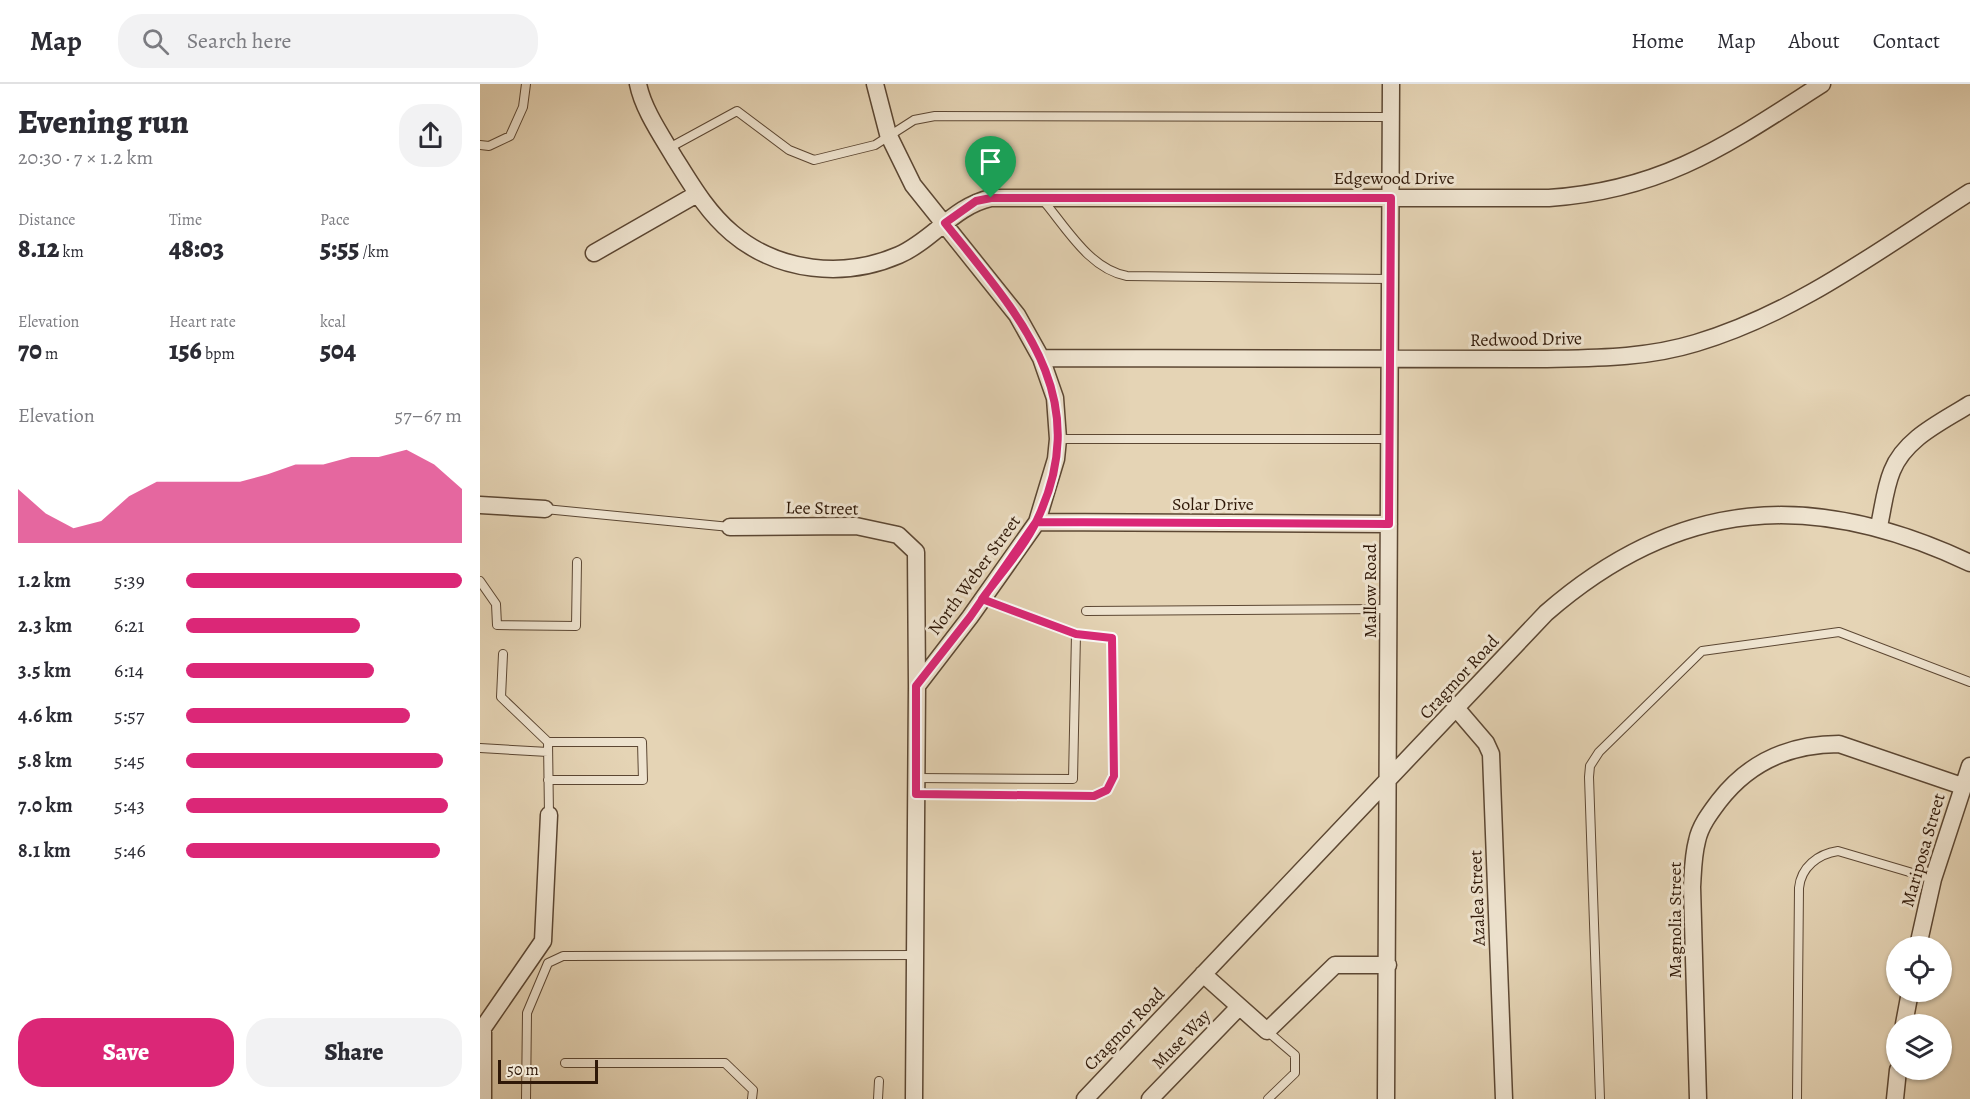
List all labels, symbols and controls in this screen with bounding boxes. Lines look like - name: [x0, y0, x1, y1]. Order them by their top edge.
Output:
- search box: [118, 14, 538, 68]
- text: Map: [30, 22, 82, 60]
- icon: search: [139, 25, 172, 58]
- text: Search here: [187, 26, 291, 56]
- text: Home: [1631, 27, 1684, 55]
- text: Map: [1717, 27, 1755, 55]
- text: About: [1788, 27, 1840, 55]
- text: Contact: [1873, 27, 1940, 55]
- text: Evening run: [18, 99, 189, 144]
- button: share: [399, 104, 462, 167]
- pin: [965, 136, 1016, 198]
- text: 20:30 · 7 × 1.2 km: [18, 144, 153, 171]
- icon: arrive: [974, 145, 1007, 178]
- street label: Edgewood Drive: [1334, 166, 1454, 190]
- text: Distance: [18, 209, 75, 231]
- text: Time: [169, 209, 202, 231]
- text: Pace: [320, 209, 350, 231]
- text: 8.12: [18, 231, 59, 266]
- text: 48:03: [169, 231, 224, 266]
- text: 5:55: [320, 231, 359, 266]
- text: km: [59, 241, 84, 263]
- text: /km: [359, 241, 389, 263]
- text: Elevation: [18, 311, 79, 333]
- text: Heart rate: [169, 311, 236, 333]
- text: kcal: [320, 311, 346, 333]
- street label: Redwood Drive: [1470, 326, 1582, 352]
- text: 70: [18, 333, 42, 368]
- text: 156: [169, 333, 202, 368]
- text: 504: [320, 333, 356, 368]
- text: m: [42, 343, 58, 365]
- text: bpm: [202, 343, 235, 365]
- text: Elevation: [18, 402, 95, 429]
- text: 57–67 m: [395, 402, 462, 429]
- street label: Solar Drive: [1172, 492, 1254, 516]
- street label: Lee Street: [785, 495, 859, 521]
- street label: North Weber Street: [922, 510, 1026, 640]
- street label: Mallow Road: [1358, 543, 1382, 638]
- text: 1.2 km: [18, 567, 71, 594]
- text: 5:39: [114, 567, 145, 594]
- text: 2.3 km: [18, 612, 72, 639]
- text: 6:21: [114, 612, 144, 639]
- street label: Cragmor Road: [1414, 629, 1504, 724]
- text: 3.5 km: [18, 657, 71, 684]
- text: 6:14: [114, 657, 144, 684]
- text: 4.6 km: [18, 702, 73, 729]
- text: 5:57: [114, 702, 144, 729]
- text: 5.8 km: [18, 747, 72, 774]
- text: 5:45: [114, 747, 145, 774]
- street label: Mariposa Street: [1895, 790, 1951, 910]
- text: 7.0 km: [18, 792, 73, 819]
- text: 5:43: [114, 792, 145, 819]
- text: 8.1 km: [18, 837, 71, 864]
- text: 5:46: [114, 837, 146, 864]
- street label: Azalea Street: [1463, 850, 1491, 947]
- street label: Magnolia Street: [1663, 861, 1687, 978]
- map controls: [1886, 936, 1952, 1080]
- button: locate: [1886, 936, 1952, 1002]
- street label: Cragmor Road: [1078, 982, 1170, 1076]
- street label: Muse Way: [1146, 1003, 1216, 1074]
- button: layers: [1886, 1014, 1952, 1080]
- button: Save: [18, 1018, 234, 1087]
- button: Share: [246, 1018, 462, 1087]
- scale bar: [498, 1057, 598, 1084]
- text: 50 m: [507, 1059, 539, 1081]

